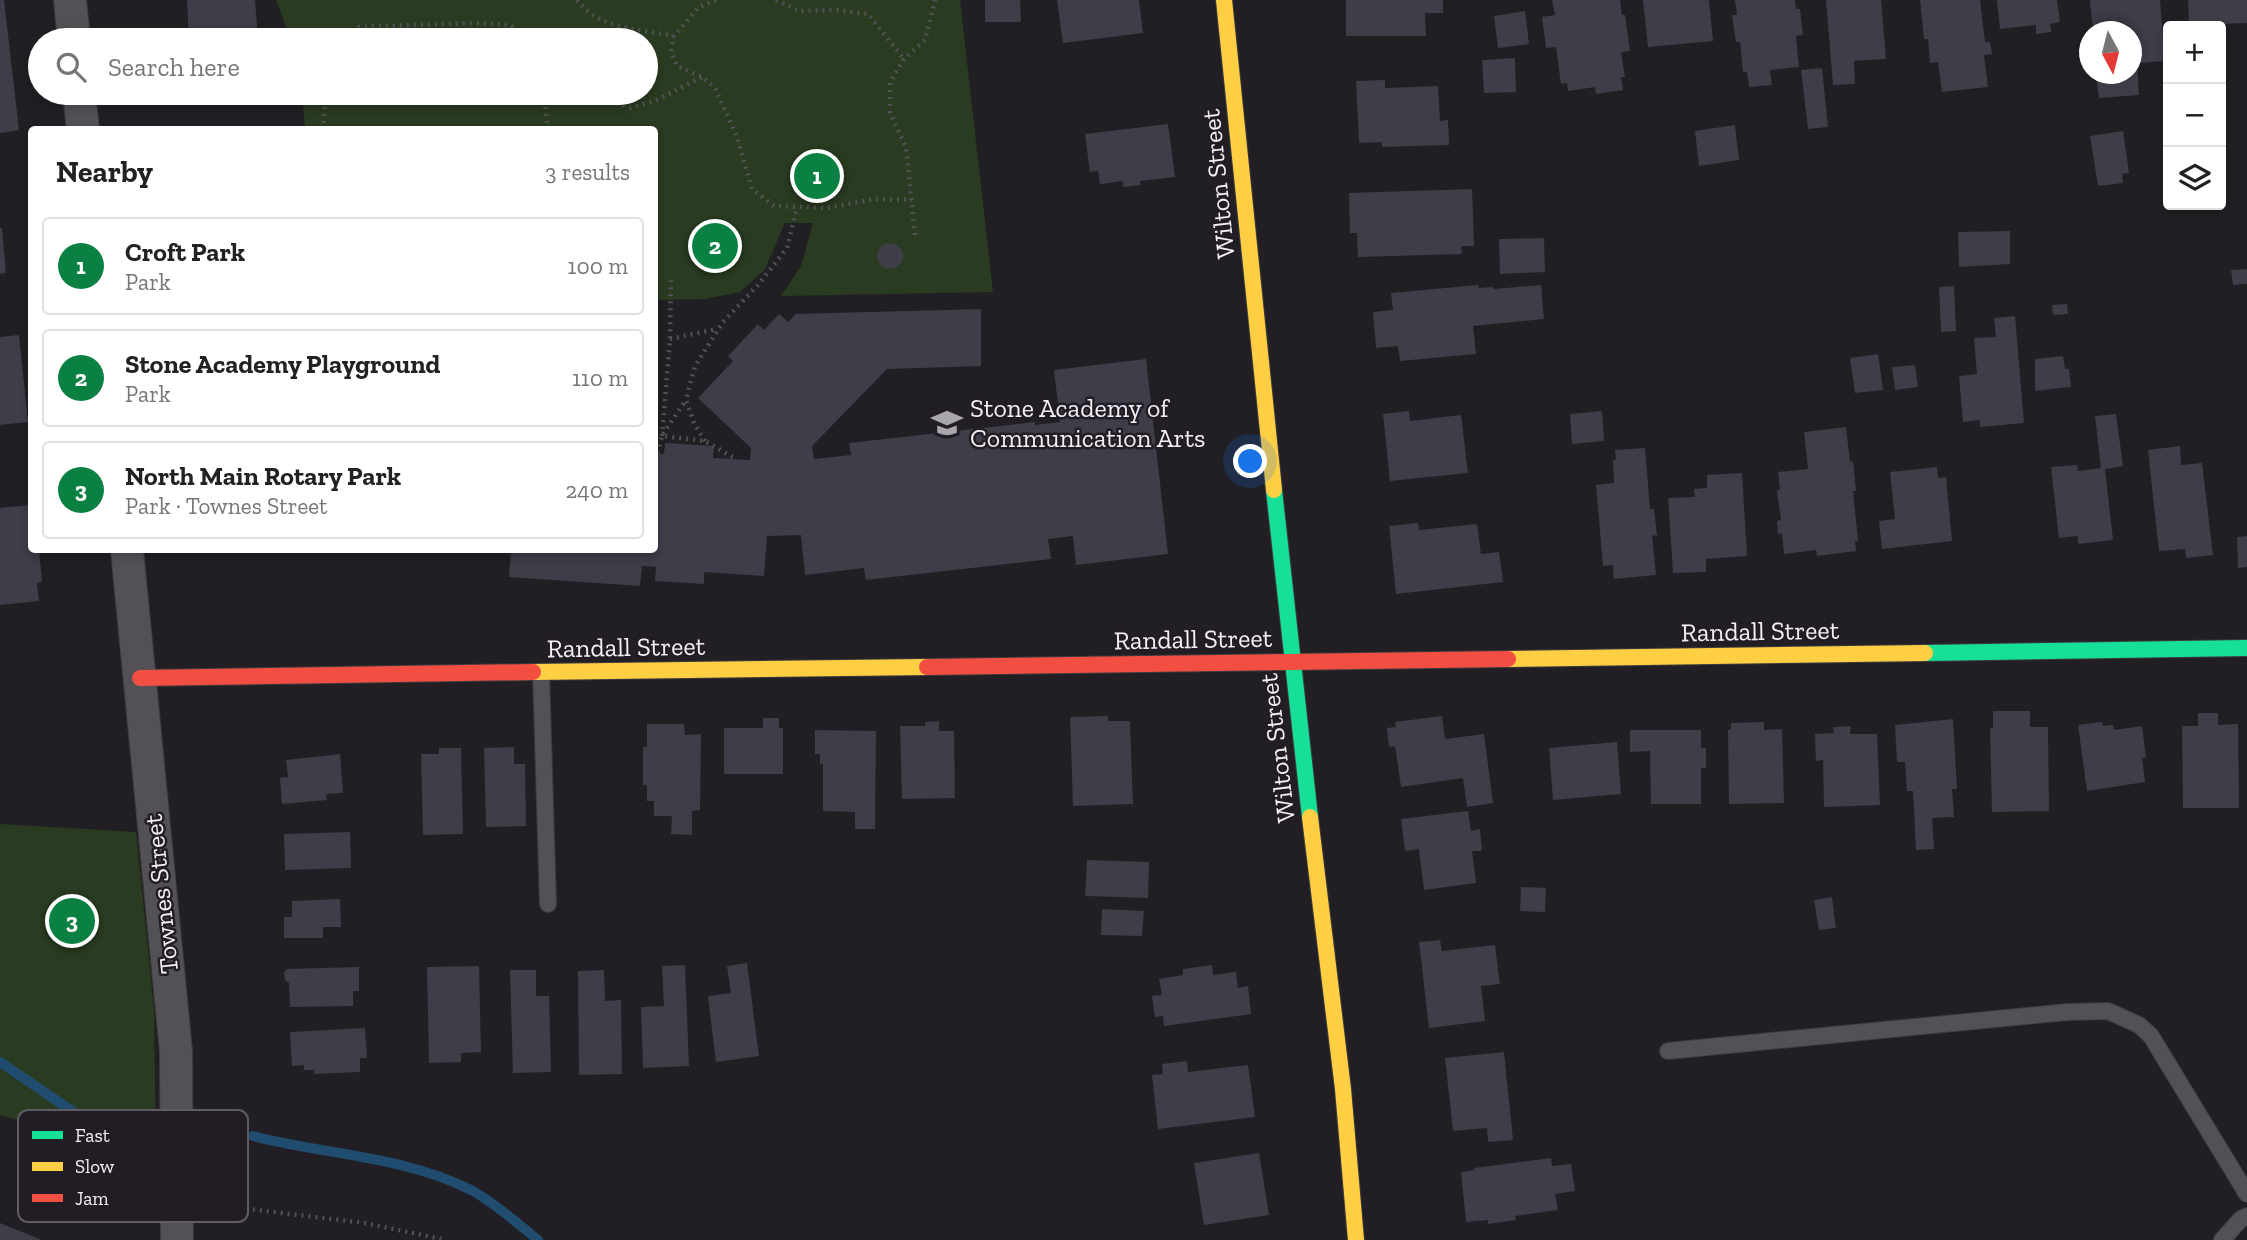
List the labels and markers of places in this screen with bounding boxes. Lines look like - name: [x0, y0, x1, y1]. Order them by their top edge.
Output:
- pin: 1: [794, 150, 840, 202]
- pin: 2: [692, 220, 738, 272]
- place label: Stone Academy of Communication Arts: [970, 392, 1205, 454]
- school or university icon: Stone Academy of Communication Arts: [930, 406, 964, 440]
- pin: 3: [49, 895, 95, 947]

